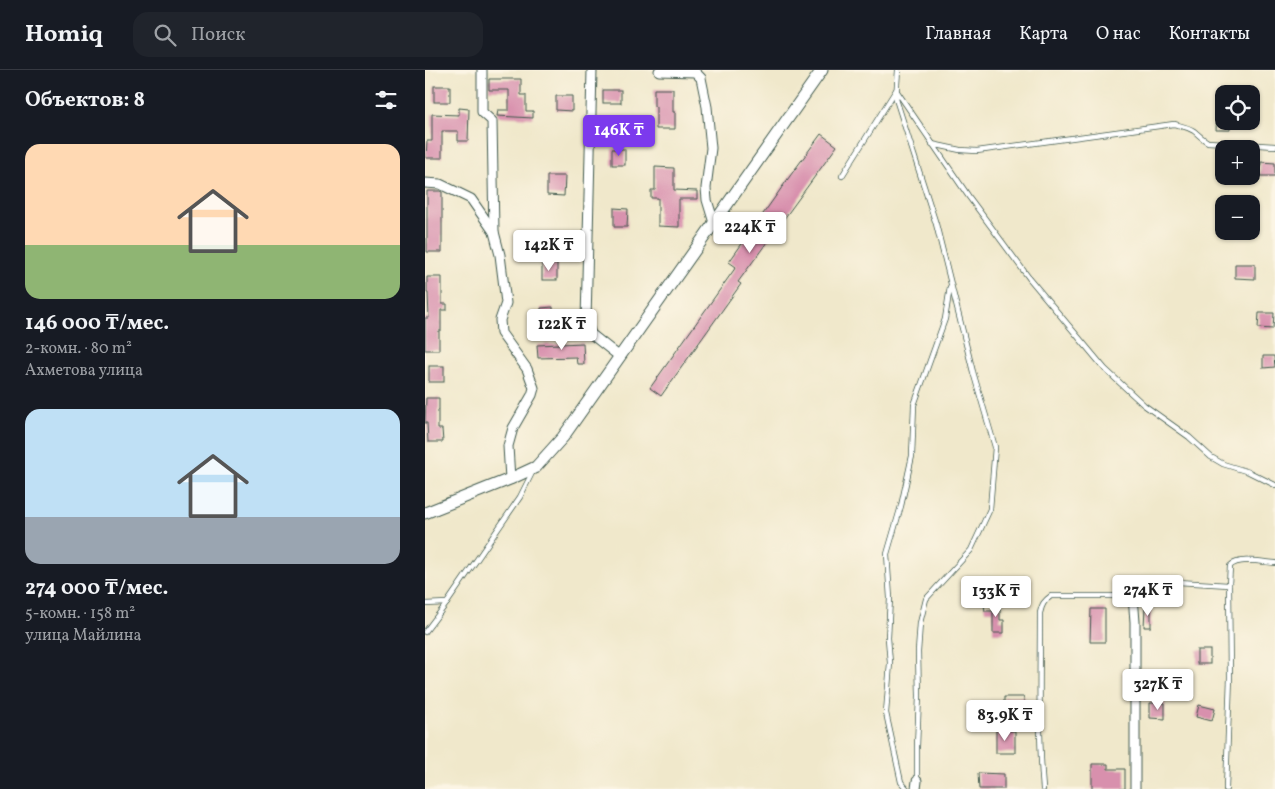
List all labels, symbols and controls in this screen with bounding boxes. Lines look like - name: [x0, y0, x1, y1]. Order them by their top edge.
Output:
- search box: [133, 12, 483, 57]
- text: Homiq: [25, 18, 103, 52]
- icon: search: [151, 21, 179, 49]
- text: Поиск: [191, 22, 245, 48]
- text: Главная: [925, 22, 991, 47]
- text: Карта: [1019, 22, 1068, 47]
- text: О нас: [1096, 22, 1141, 47]
- text: Контакты: [1169, 22, 1250, 47]
- map controls: [1215, 85, 1260, 240]
- button: locate: [1215, 85, 1260, 130]
- text: Объектов: 8: [25, 86, 145, 115]
- icon: filters: [372, 86, 400, 114]
- pin: 146K ₸: [578, 114, 660, 157]
- text: 146K ₸: [594, 120, 644, 142]
- button: +: [1215, 140, 1260, 185]
- icon: home: [168, 176, 258, 266]
- button: −: [1215, 195, 1260, 240]
- pin: 224K ₸: [709, 212, 791, 254]
- text: 224K ₸: [724, 217, 776, 239]
- pin: 142K ₸: [508, 230, 590, 272]
- text: 142K ₸: [524, 235, 574, 257]
- pin: 122K ₸: [521, 308, 603, 351]
- text: 146 000 ₸/мес.: [25, 309, 169, 338]
- text: 122K ₸: [538, 314, 586, 336]
- text: 2-комн. · 80 m²: [25, 338, 132, 360]
- text: Ахметова улица: [25, 360, 143, 382]
- icon: home: [168, 441, 258, 531]
- text: 274 000 ₸/мес.: [25, 574, 168, 603]
- pin: 274K ₸: [1107, 574, 1189, 617]
- pin: 133K ₸: [955, 576, 1037, 618]
- text: 274K ₸: [1123, 580, 1173, 602]
- text: 133K ₸: [972, 581, 1020, 603]
- text: 5-комн. · 158 m²: [25, 603, 135, 625]
- text: улица Майлина: [25, 625, 142, 647]
- pin: 327K ₸: [1117, 668, 1199, 711]
- text: 327K ₸: [1133, 674, 1183, 696]
- pin: 83.9K ₸: [959, 700, 1051, 742]
- text: 83.9K ₸: [977, 705, 1033, 727]

